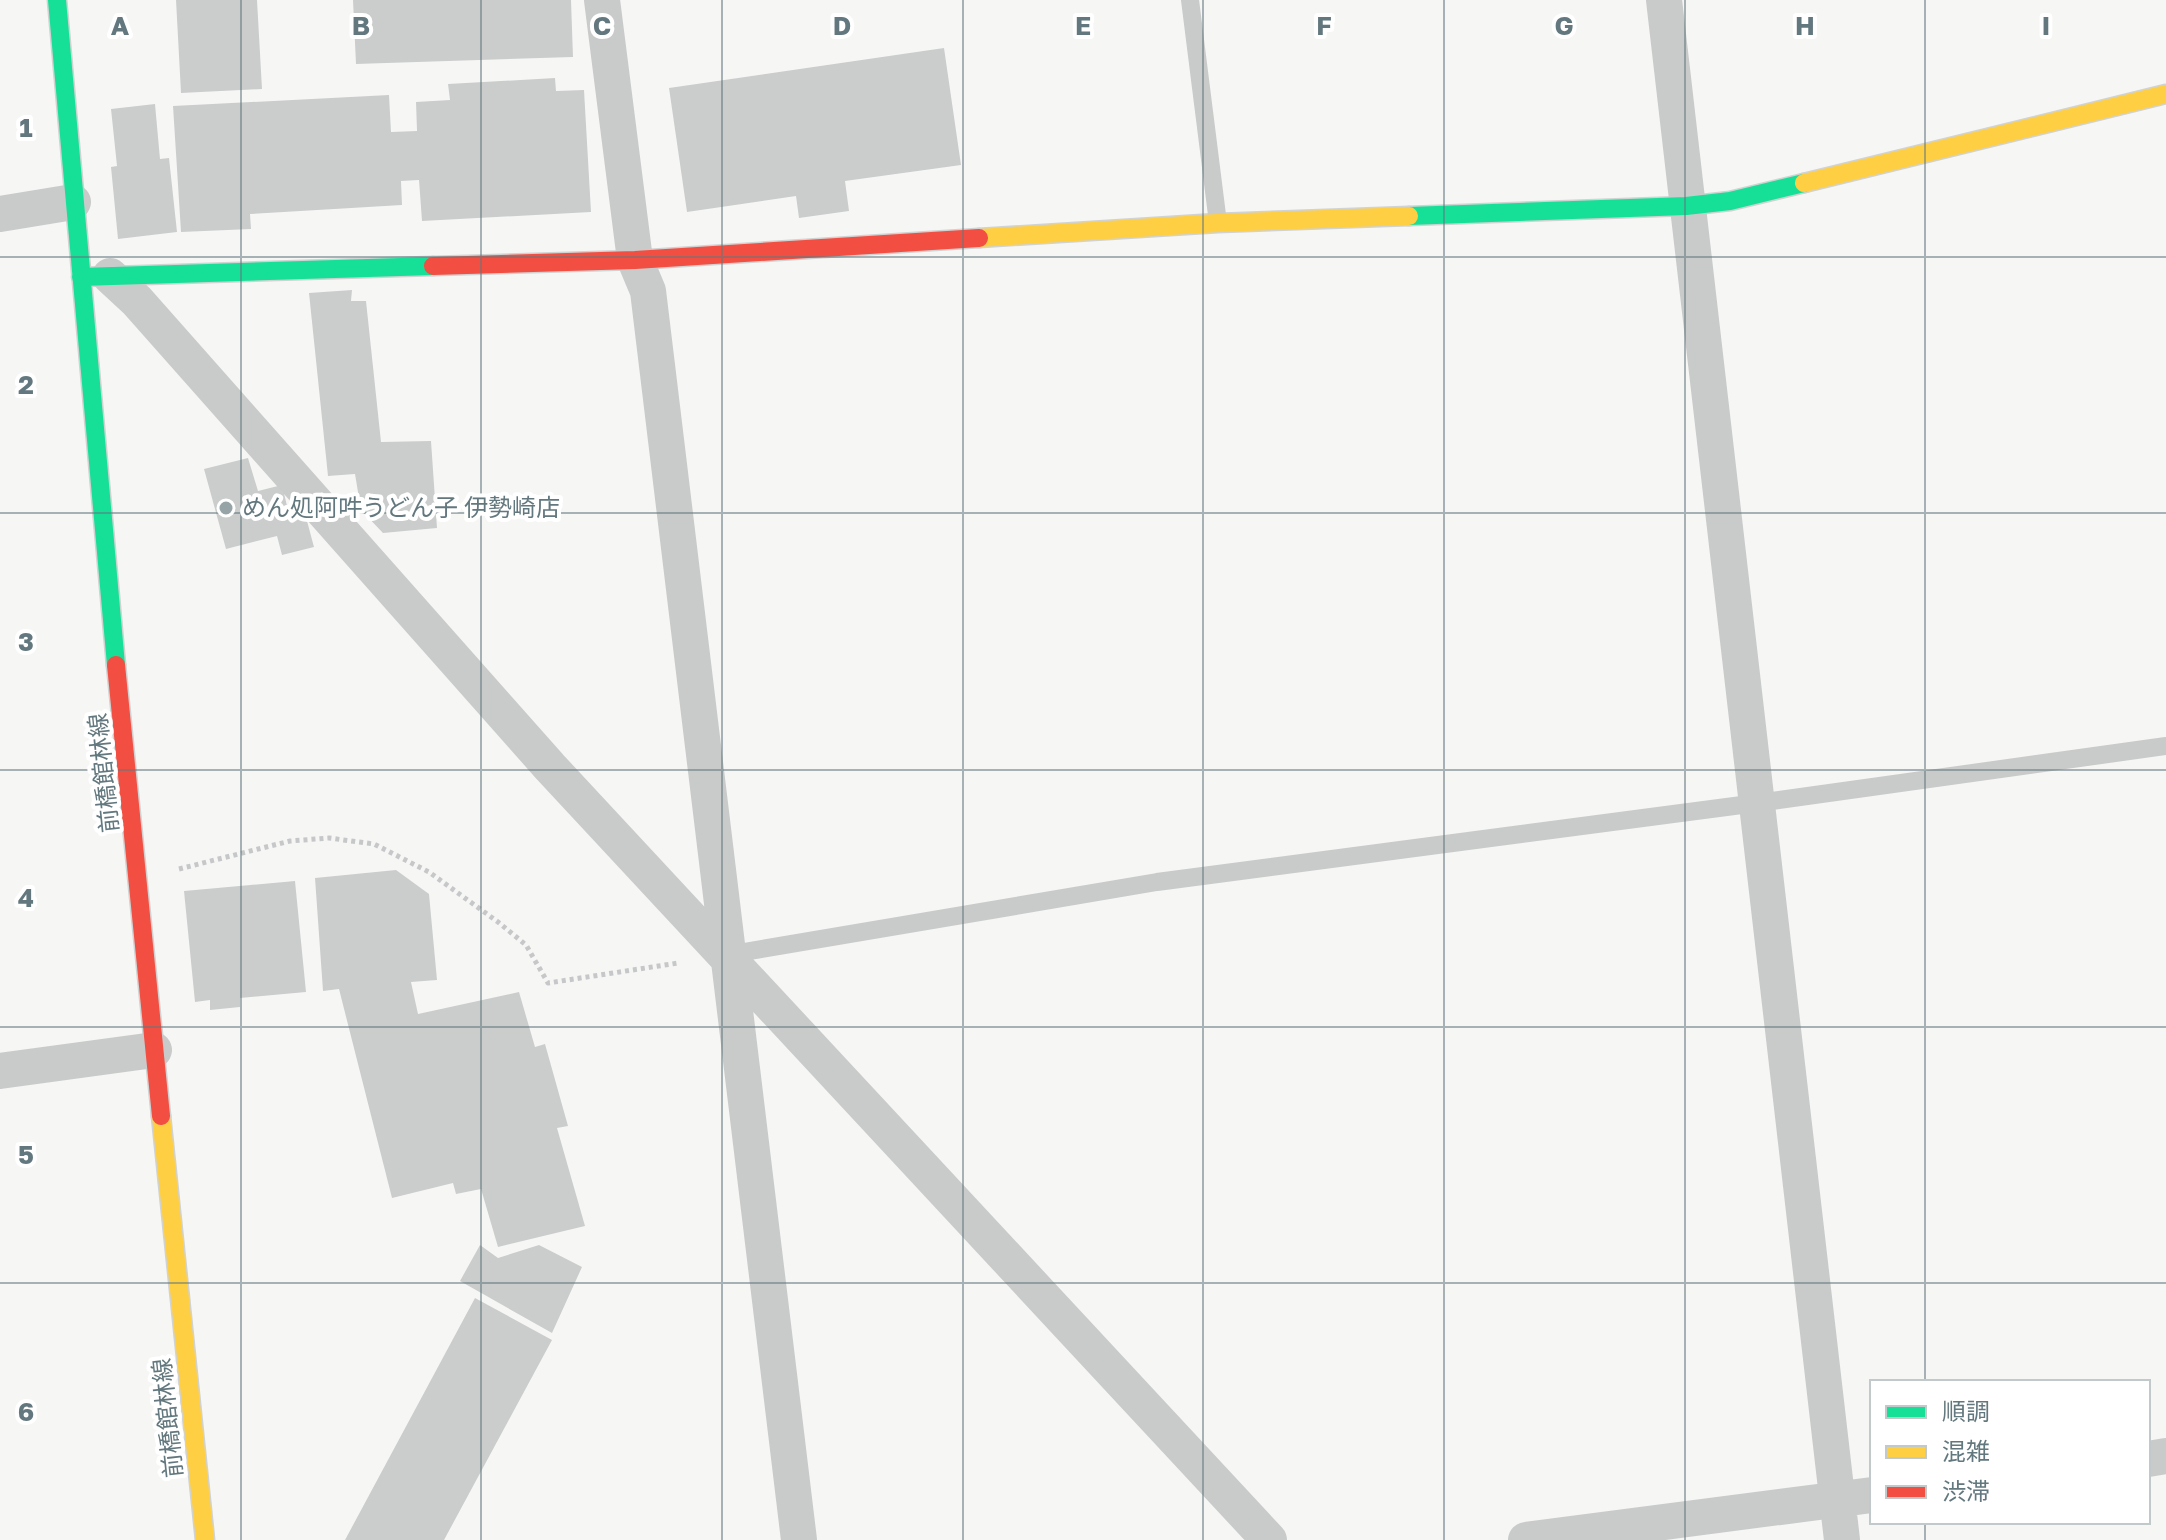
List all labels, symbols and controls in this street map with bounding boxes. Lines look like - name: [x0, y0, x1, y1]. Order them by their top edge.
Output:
- text: A: [111, 10, 130, 41]
- text: B: [352, 10, 370, 41]
- text: C: [593, 10, 611, 41]
- text: D: [833, 10, 851, 41]
- text: E: [1075, 10, 1091, 41]
- text: F: [1316, 10, 1332, 41]
- text: G: [1554, 10, 1574, 41]
- text: H: [1795, 10, 1815, 41]
- text: I: [2042, 10, 2050, 41]
- text: 1: [19, 112, 33, 143]
- text: 2: [18, 369, 34, 400]
- place label: めん処阿吽うどん子 伊勢崎店: [242, 492, 560, 521]
- marker: めん処阿吽うどん子 伊勢崎店: [217, 499, 235, 517]
- text: 3: [18, 626, 34, 657]
- street label: 前橋館林線: [82, 712, 123, 834]
- text: 4: [18, 882, 34, 913]
- text: 5: [18, 1139, 34, 1170]
- street label: 前橋館林線: [146, 1357, 187, 1479]
- legend: [1870, 1380, 2150, 1524]
- text: 6: [18, 1396, 34, 1427]
- text: 順調: [1942, 1396, 1990, 1425]
- text: 混雑: [1942, 1436, 1990, 1465]
- text: 渋滞: [1942, 1476, 1990, 1505]

